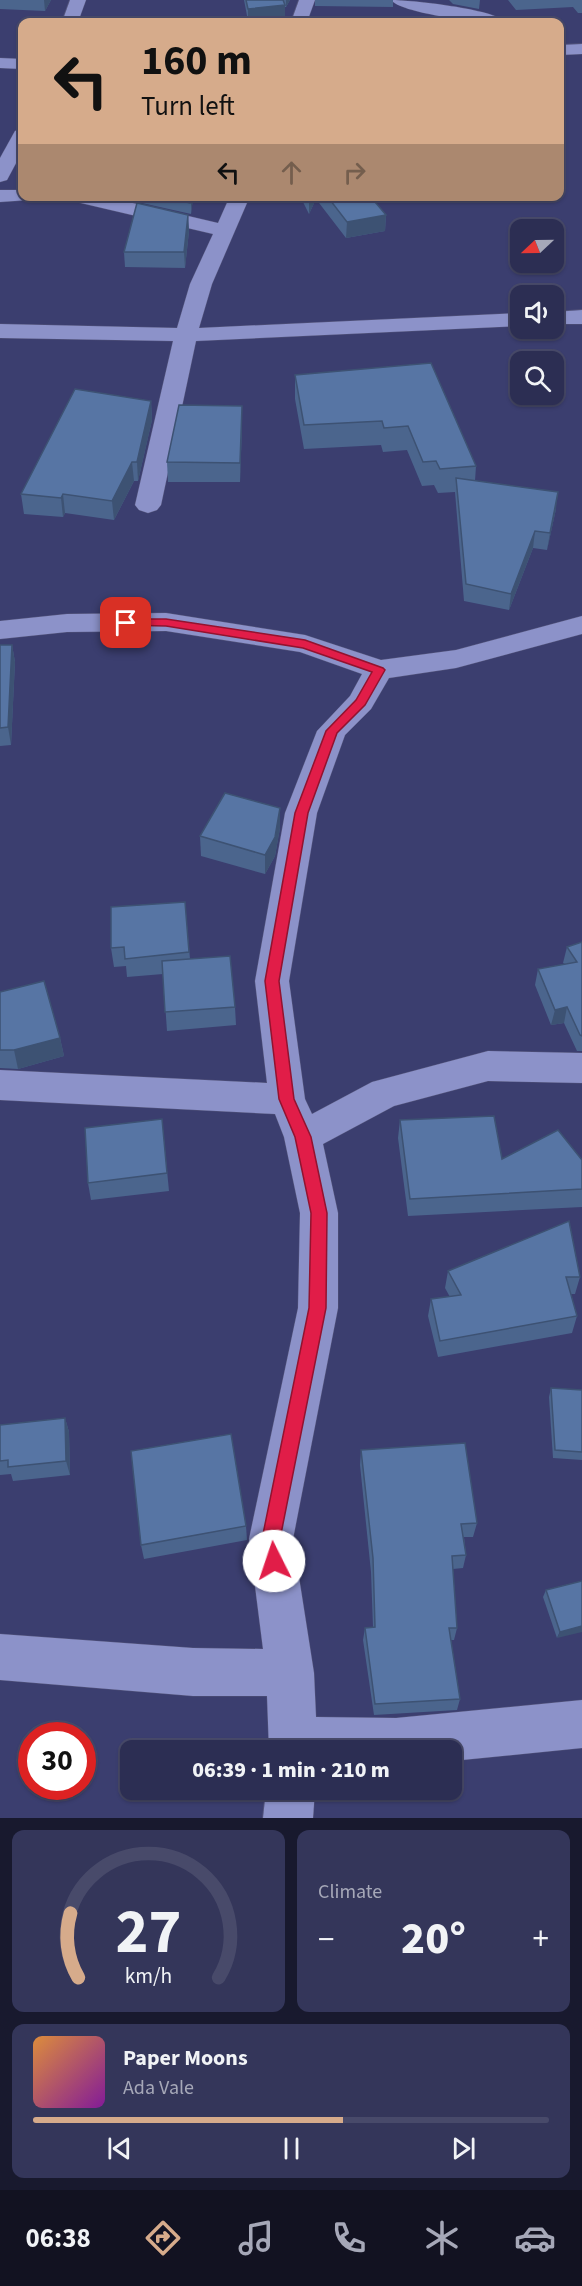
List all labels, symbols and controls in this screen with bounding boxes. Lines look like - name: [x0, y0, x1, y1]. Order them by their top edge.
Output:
- text: 160 m: [141, 31, 252, 91]
- icon: left: [42, 42, 120, 120]
- text: Turn left: [141, 87, 235, 126]
- icon: left: [212, 156, 245, 189]
- icon: ahead: [275, 156, 308, 189]
- icon: right: [338, 156, 371, 189]
- north arrow: [510, 219, 564, 273]
- map controls: [510, 219, 564, 405]
- button: sound: [510, 285, 564, 339]
- button: search: [510, 351, 564, 405]
- pin: [100, 597, 151, 648]
- icon: arrive: [109, 606, 142, 639]
- position arrow: [242, 1529, 306, 1593]
- speed limit sign: 30: [18, 1722, 96, 1800]
- text: 06:39 · 1 min · 210 m: [192, 1754, 390, 1786]
- text: Climate: [318, 1878, 382, 1906]
- text: 27: [116, 1888, 181, 1977]
- text: 20°: [401, 1907, 466, 1971]
- text: −: [318, 1916, 334, 1963]
- text: +: [533, 1916, 549, 1963]
- text: km/h: [125, 1961, 172, 1992]
- text: Paper Moons: [123, 2042, 248, 2074]
- text: Ada Vale: [123, 2074, 194, 2102]
- icon: previous: [103, 2132, 136, 2165]
- icon: pause: [275, 2132, 308, 2165]
- icon: next: [447, 2132, 480, 2165]
- icon: directions: [142, 2217, 184, 2259]
- icon: music: [235, 2217, 277, 2259]
- icon: phone: [328, 2217, 370, 2259]
- icon: climate: [421, 2217, 463, 2259]
- icon: car: [514, 2217, 556, 2259]
- text: 06:38: [26, 2219, 91, 2258]

